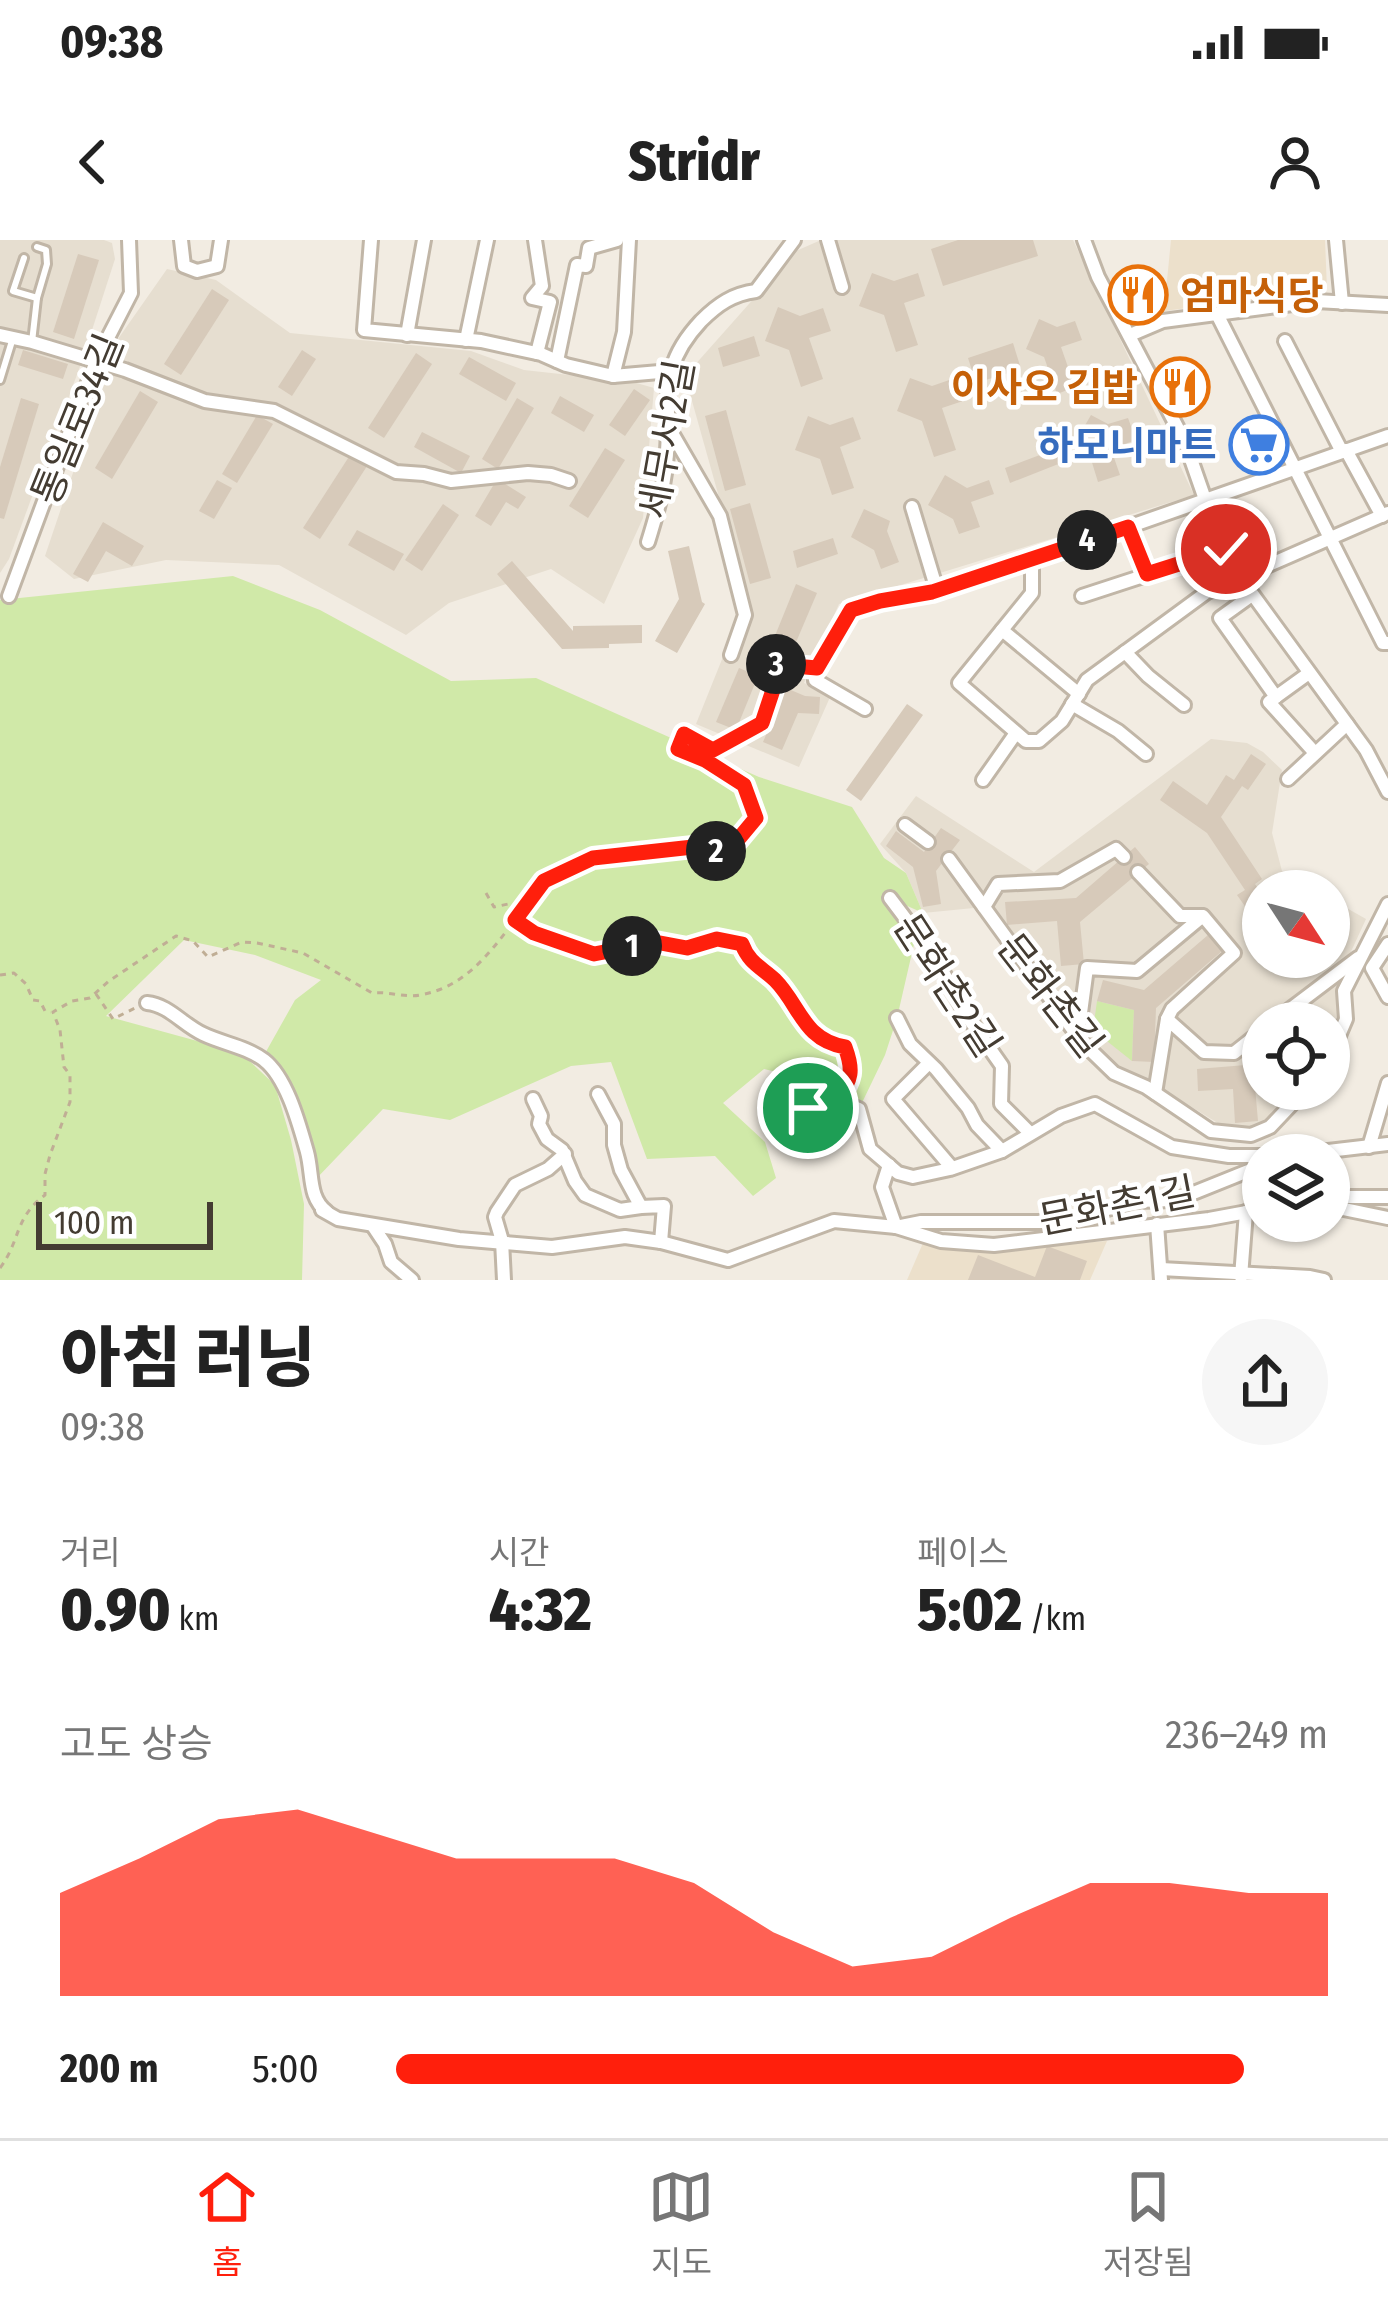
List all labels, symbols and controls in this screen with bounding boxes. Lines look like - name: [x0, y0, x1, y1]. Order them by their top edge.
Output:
- text: 09:38: [60, 15, 164, 69]
- icon: back: [60, 129, 126, 195]
- icon: person: [1262, 129, 1328, 195]
- text: Stridr: [628, 130, 760, 194]
- restaurant icon: 엄마식당: [1107, 264, 1169, 326]
- place label: 엄마식당: [1180, 273, 1324, 319]
- street label: 통일로34길: [23, 327, 133, 511]
- street label: 세무서2길: [630, 356, 704, 522]
- restaurant icon: 이사오 김밥: [1149, 356, 1211, 418]
- place label: 이사오 김밥: [950, 365, 1138, 411]
- supermarket icon: 하모니마트: [1228, 414, 1290, 476]
- place label: 하모니마트: [1038, 423, 1217, 469]
- pin: [1175, 498, 1277, 600]
- pin: 4: [1057, 510, 1117, 570]
- icon: check: [1193, 516, 1259, 582]
- text: 4: [1079, 520, 1095, 560]
- pin: 3: [746, 634, 806, 694]
- text: 3: [768, 644, 784, 684]
- pin: 2: [686, 821, 746, 881]
- text: 2: [708, 831, 724, 871]
- north arrow: [1242, 870, 1350, 978]
- map controls: [1242, 870, 1350, 1242]
- street label: 문화촌2길: [884, 906, 1010, 1065]
- pin: 1: [602, 916, 662, 976]
- street label: 문화촌길: [988, 925, 1113, 1066]
- text: 1: [625, 926, 639, 966]
- button: locate: [1242, 1002, 1350, 1110]
- pin: [757, 1057, 859, 1159]
- icon: arrive: [775, 1075, 841, 1141]
- button: layers: [1242, 1134, 1350, 1242]
- street label: 문화촌1길: [1035, 1168, 1199, 1244]
- scale bar: [36, 1196, 213, 1249]
- text: 100 m: [54, 1203, 134, 1243]
- text: 아침 러닝: [60, 1319, 316, 1398]
- button: share: [1202, 1319, 1328, 1445]
- text: 09:38: [60, 1404, 145, 1450]
- text: 거리: [60, 1533, 121, 1573]
- text: 시간: [489, 1533, 549, 1573]
- text: 페이스: [917, 1533, 1008, 1573]
- text: 0.90: [60, 1574, 171, 1646]
- text: 4:32: [489, 1574, 592, 1646]
- text: 5:02: [917, 1574, 1022, 1646]
- text: km: [171, 1599, 219, 1639]
- text: /km: [1022, 1599, 1086, 1639]
- text: 236–249 m: [1165, 1712, 1328, 1758]
- text: 고도 상승: [60, 1721, 213, 1767]
- text: 200 m: [60, 2046, 159, 2092]
- text: 5:00: [252, 2046, 319, 2092]
- tab: 홈: [194, 2164, 260, 2284]
- tab: 지도: [648, 2164, 714, 2284]
- tab: 저장됨: [1103, 2164, 1194, 2284]

